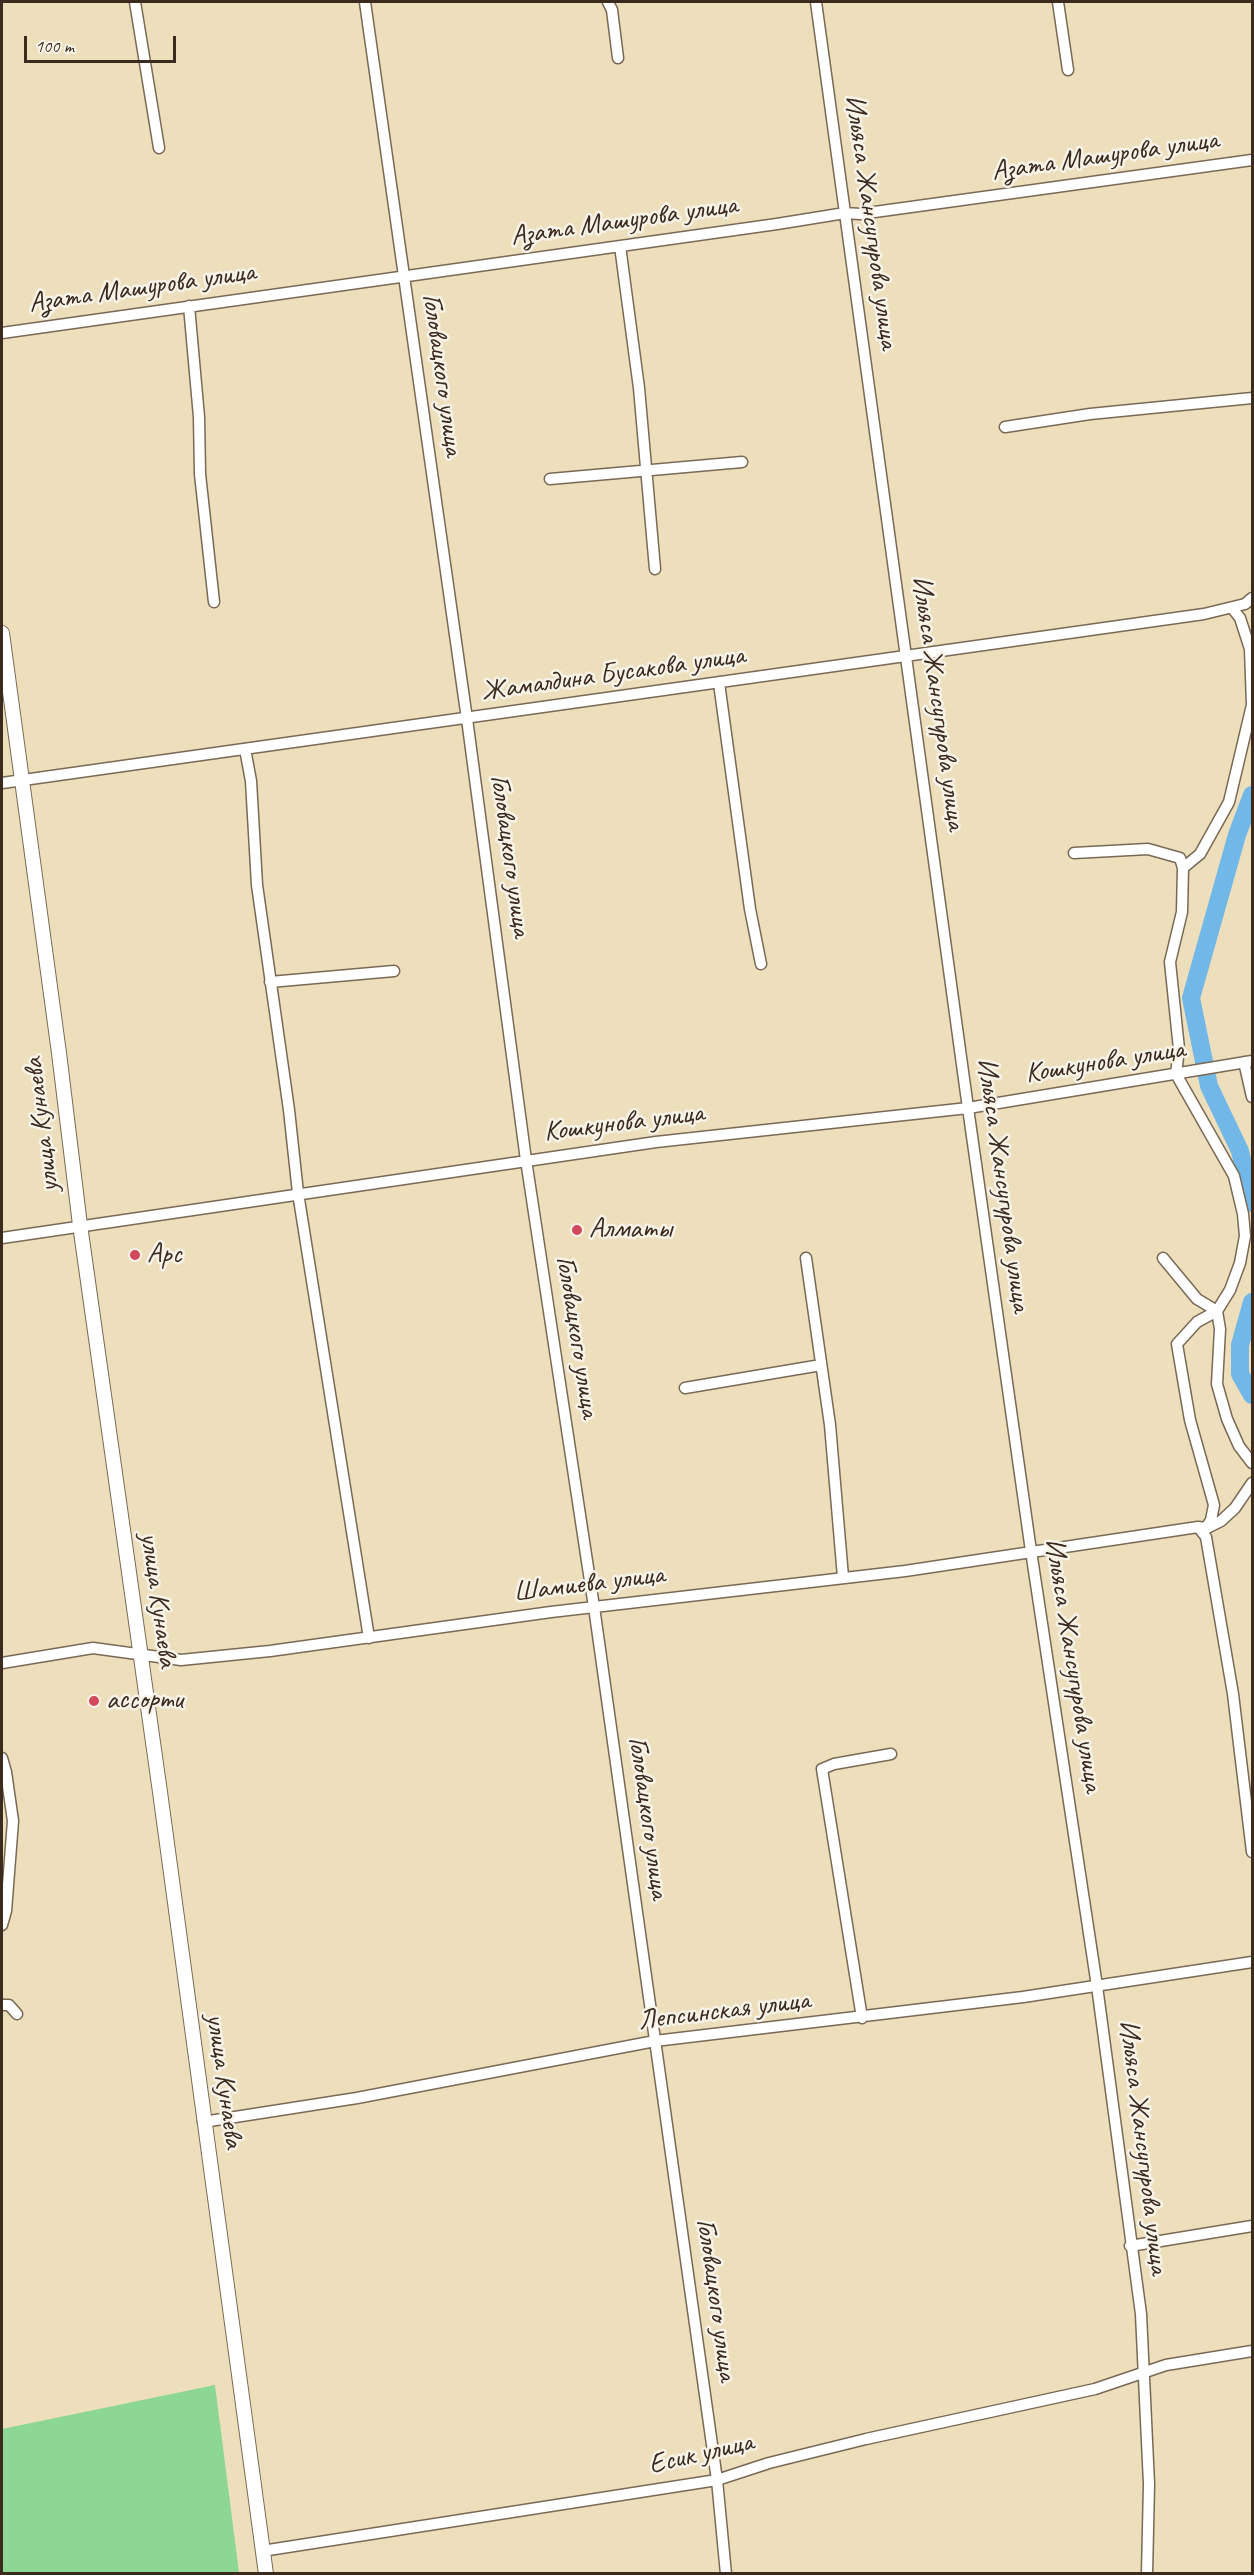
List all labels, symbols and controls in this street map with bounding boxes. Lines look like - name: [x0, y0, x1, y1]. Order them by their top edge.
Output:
- scale bar: [27, 24, 178, 62]
- text: 100 m: [35, 35, 74, 57]
- street label: Ильяса Жансугурова улица: [837, 93, 905, 351]
- street label: Азата Машурова улица: [990, 123, 1220, 189]
- street label: Азата Машурова улица: [509, 188, 739, 254]
- street label: Азата Машурова улица: [27, 255, 257, 321]
- street label: Головацкого улица: [414, 292, 470, 458]
- street label: Ильяса Жансугурова улица: [904, 574, 972, 832]
- street label: Жамалдина Бусакова улица: [479, 639, 747, 709]
- street label: Головацкого улица: [482, 773, 538, 939]
- street label: Кошкунова улица: [1023, 1033, 1187, 1091]
- street label: улица Кунаева: [17, 1056, 67, 1194]
- street label: Ильяса Жансугурова улица: [969, 1056, 1037, 1314]
- street label: Кошкунова улица: [542, 1097, 706, 1149]
- place label: Алматы: [589, 1213, 672, 1247]
- marker: Алматы: [570, 1223, 584, 1237]
- place label: Арс: [147, 1238, 181, 1272]
- marker: Арс: [128, 1248, 142, 1262]
- street label: Головацкого улица: [548, 1254, 606, 1420]
- street label: улица Кунаева: [132, 1531, 184, 1669]
- street label: Ильяса Жансугурова улица: [1036, 1536, 1110, 1794]
- street label: Шамиева улица: [512, 1558, 666, 1610]
- place label: ассорти: [106, 1684, 183, 1718]
- marker: ассорти: [87, 1694, 101, 1708]
- street label: Головацкого улица: [620, 1735, 676, 1901]
- street label: Лепсинская улица: [636, 1984, 812, 2038]
- street label: улица Кунаева: [198, 2012, 250, 2150]
- street label: Ильяса Жансугурова улица: [1111, 2018, 1175, 2276]
- street label: Головацкого улица: [688, 2217, 744, 2383]
- street label: Есик улица: [646, 2426, 756, 2482]

